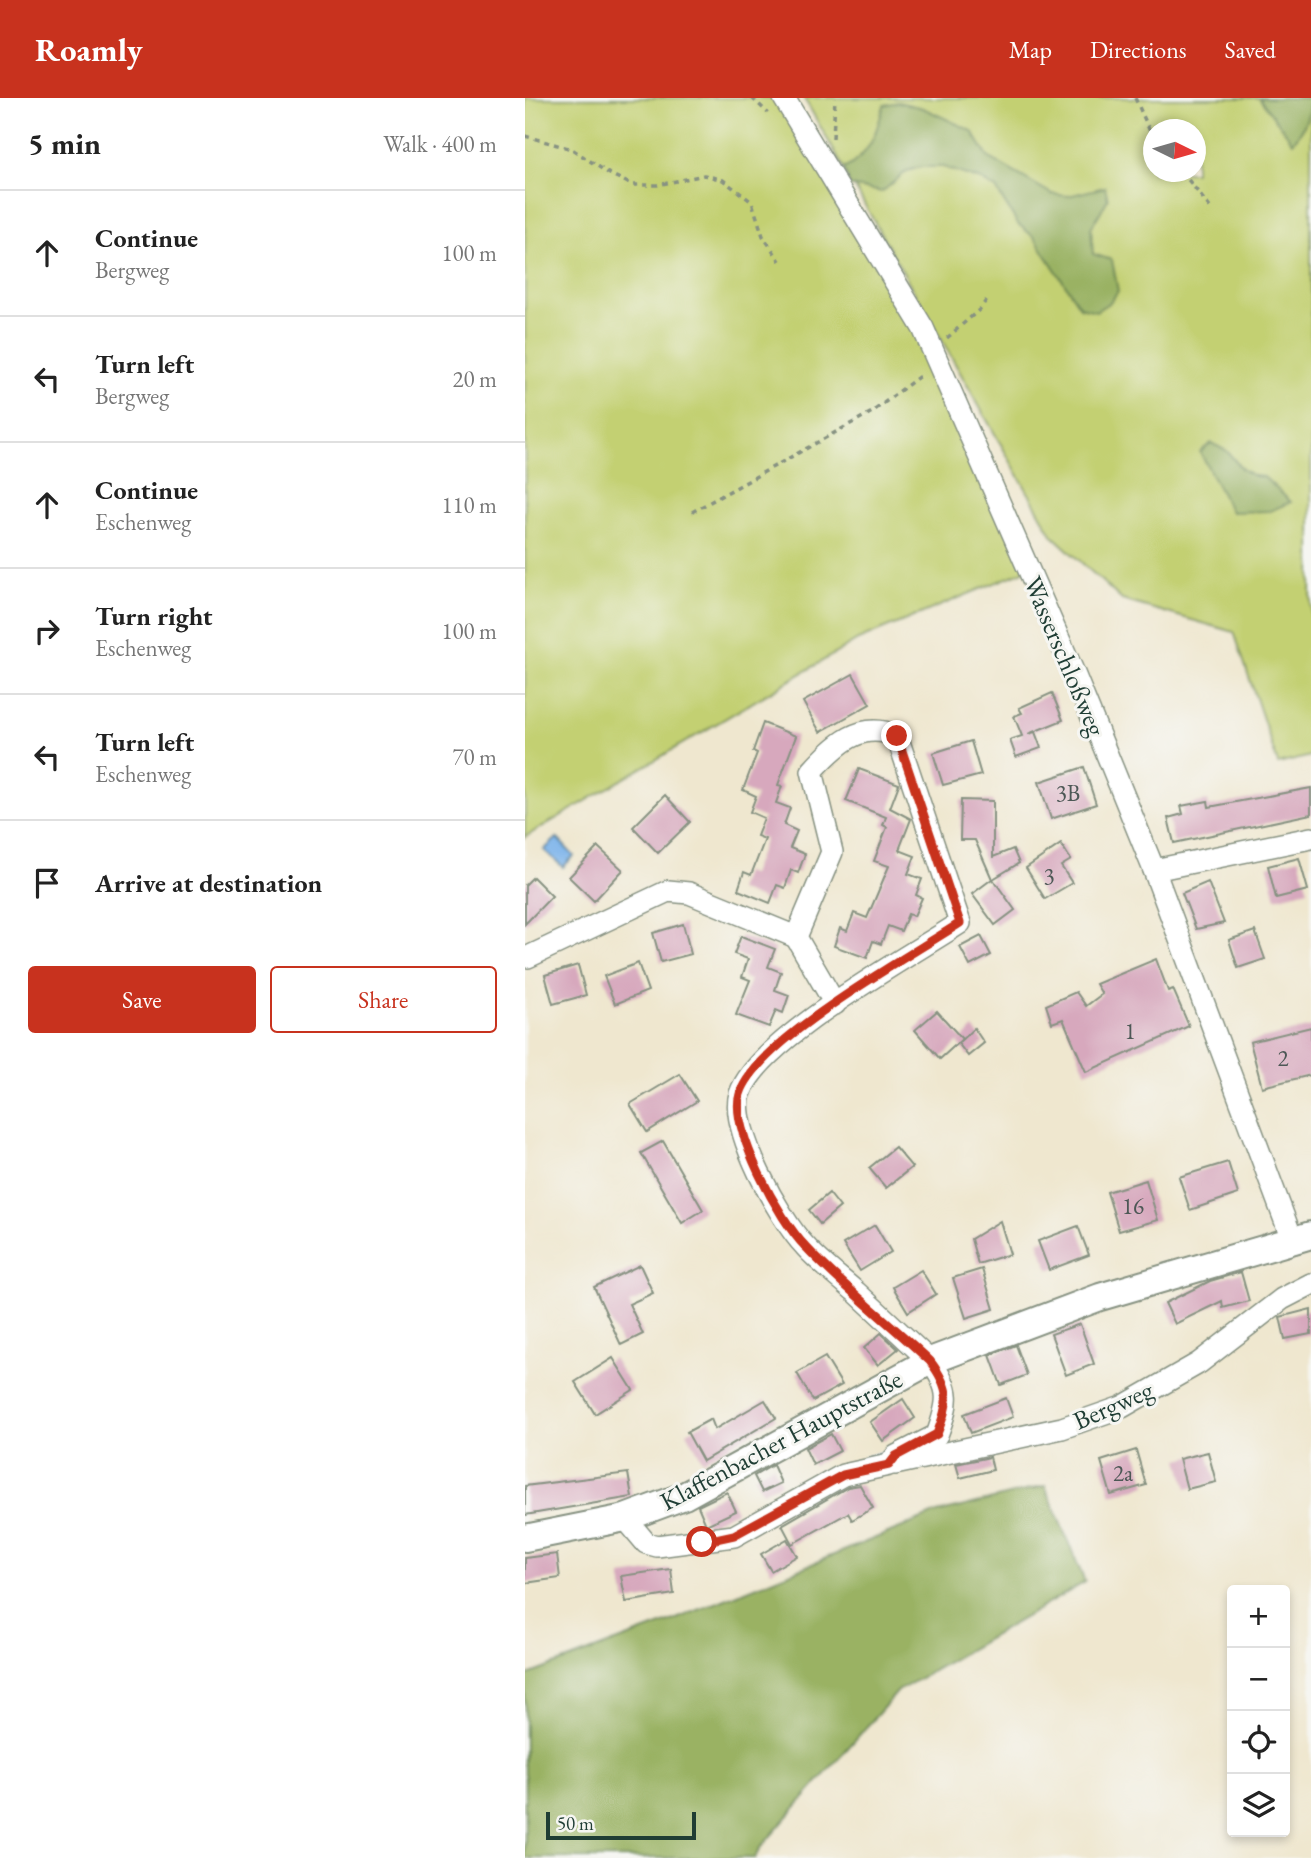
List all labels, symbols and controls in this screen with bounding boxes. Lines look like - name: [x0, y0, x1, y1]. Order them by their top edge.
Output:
- text: Roamly: [35, 28, 143, 71]
- text: Map: [1009, 34, 1052, 65]
- text: Directions: [1090, 34, 1187, 65]
- text: Saved: [1225, 34, 1276, 65]
- north arrow: [1143, 119, 1206, 182]
- text: 5 min: [28, 124, 101, 163]
- text: Walk · 400 m: [383, 129, 497, 159]
- text: Continue: [95, 221, 198, 255]
- icon: ahead: [28, 234, 66, 272]
- text: 100 m: [441, 238, 497, 268]
- text: Bergweg: [95, 255, 169, 285]
- text: Turn left: [95, 347, 194, 381]
- icon: left: [28, 360, 66, 398]
- text: 20 m: [452, 364, 497, 394]
- text: Bergweg: [95, 381, 169, 411]
- text: Continue: [95, 473, 198, 507]
- icon: ahead: [28, 486, 66, 524]
- text: 110 m: [441, 490, 497, 520]
- text: Eschenweg: [95, 507, 191, 537]
- street label: Wasserschloßweg: [1016, 571, 1114, 742]
- text: Turn right: [95, 599, 213, 633]
- icon: right: [28, 612, 66, 650]
- text: 100 m: [441, 616, 497, 646]
- text: Eschenweg: [95, 633, 191, 663]
- route end: [881, 720, 912, 751]
- text: Turn left: [95, 725, 194, 759]
- icon: left: [28, 738, 66, 776]
- text: 70 m: [452, 742, 497, 772]
- text: Eschenweg: [95, 759, 191, 789]
- house number: 3B: [1056, 778, 1080, 808]
- house number: 3: [1043, 861, 1055, 891]
- icon: arrive: [28, 864, 66, 902]
- text: Arrive at destination: [95, 866, 322, 900]
- button: Save: [28, 966, 256, 1033]
- button: Share: [270, 966, 497, 1033]
- house number: 1: [1124, 1016, 1136, 1046]
- house number: 2: [1277, 1043, 1289, 1073]
- house number: 16: [1122, 1191, 1144, 1221]
- street label: Klaffenbacher Hauptstraße: [654, 1362, 908, 1518]
- street label: Bergweg: [1068, 1372, 1159, 1438]
- house number: 2a: [1113, 1458, 1134, 1488]
- route start: [686, 1526, 717, 1557]
- map controls: [1227, 1585, 1290, 1837]
- button: +: [1227, 1585, 1290, 1648]
- button: −: [1227, 1648, 1290, 1711]
- button: locate: [1227, 1711, 1290, 1774]
- button: layers: [1227, 1774, 1290, 1837]
- scale bar: [546, 1809, 697, 1841]
- text: 50 m: [557, 1811, 594, 1836]

